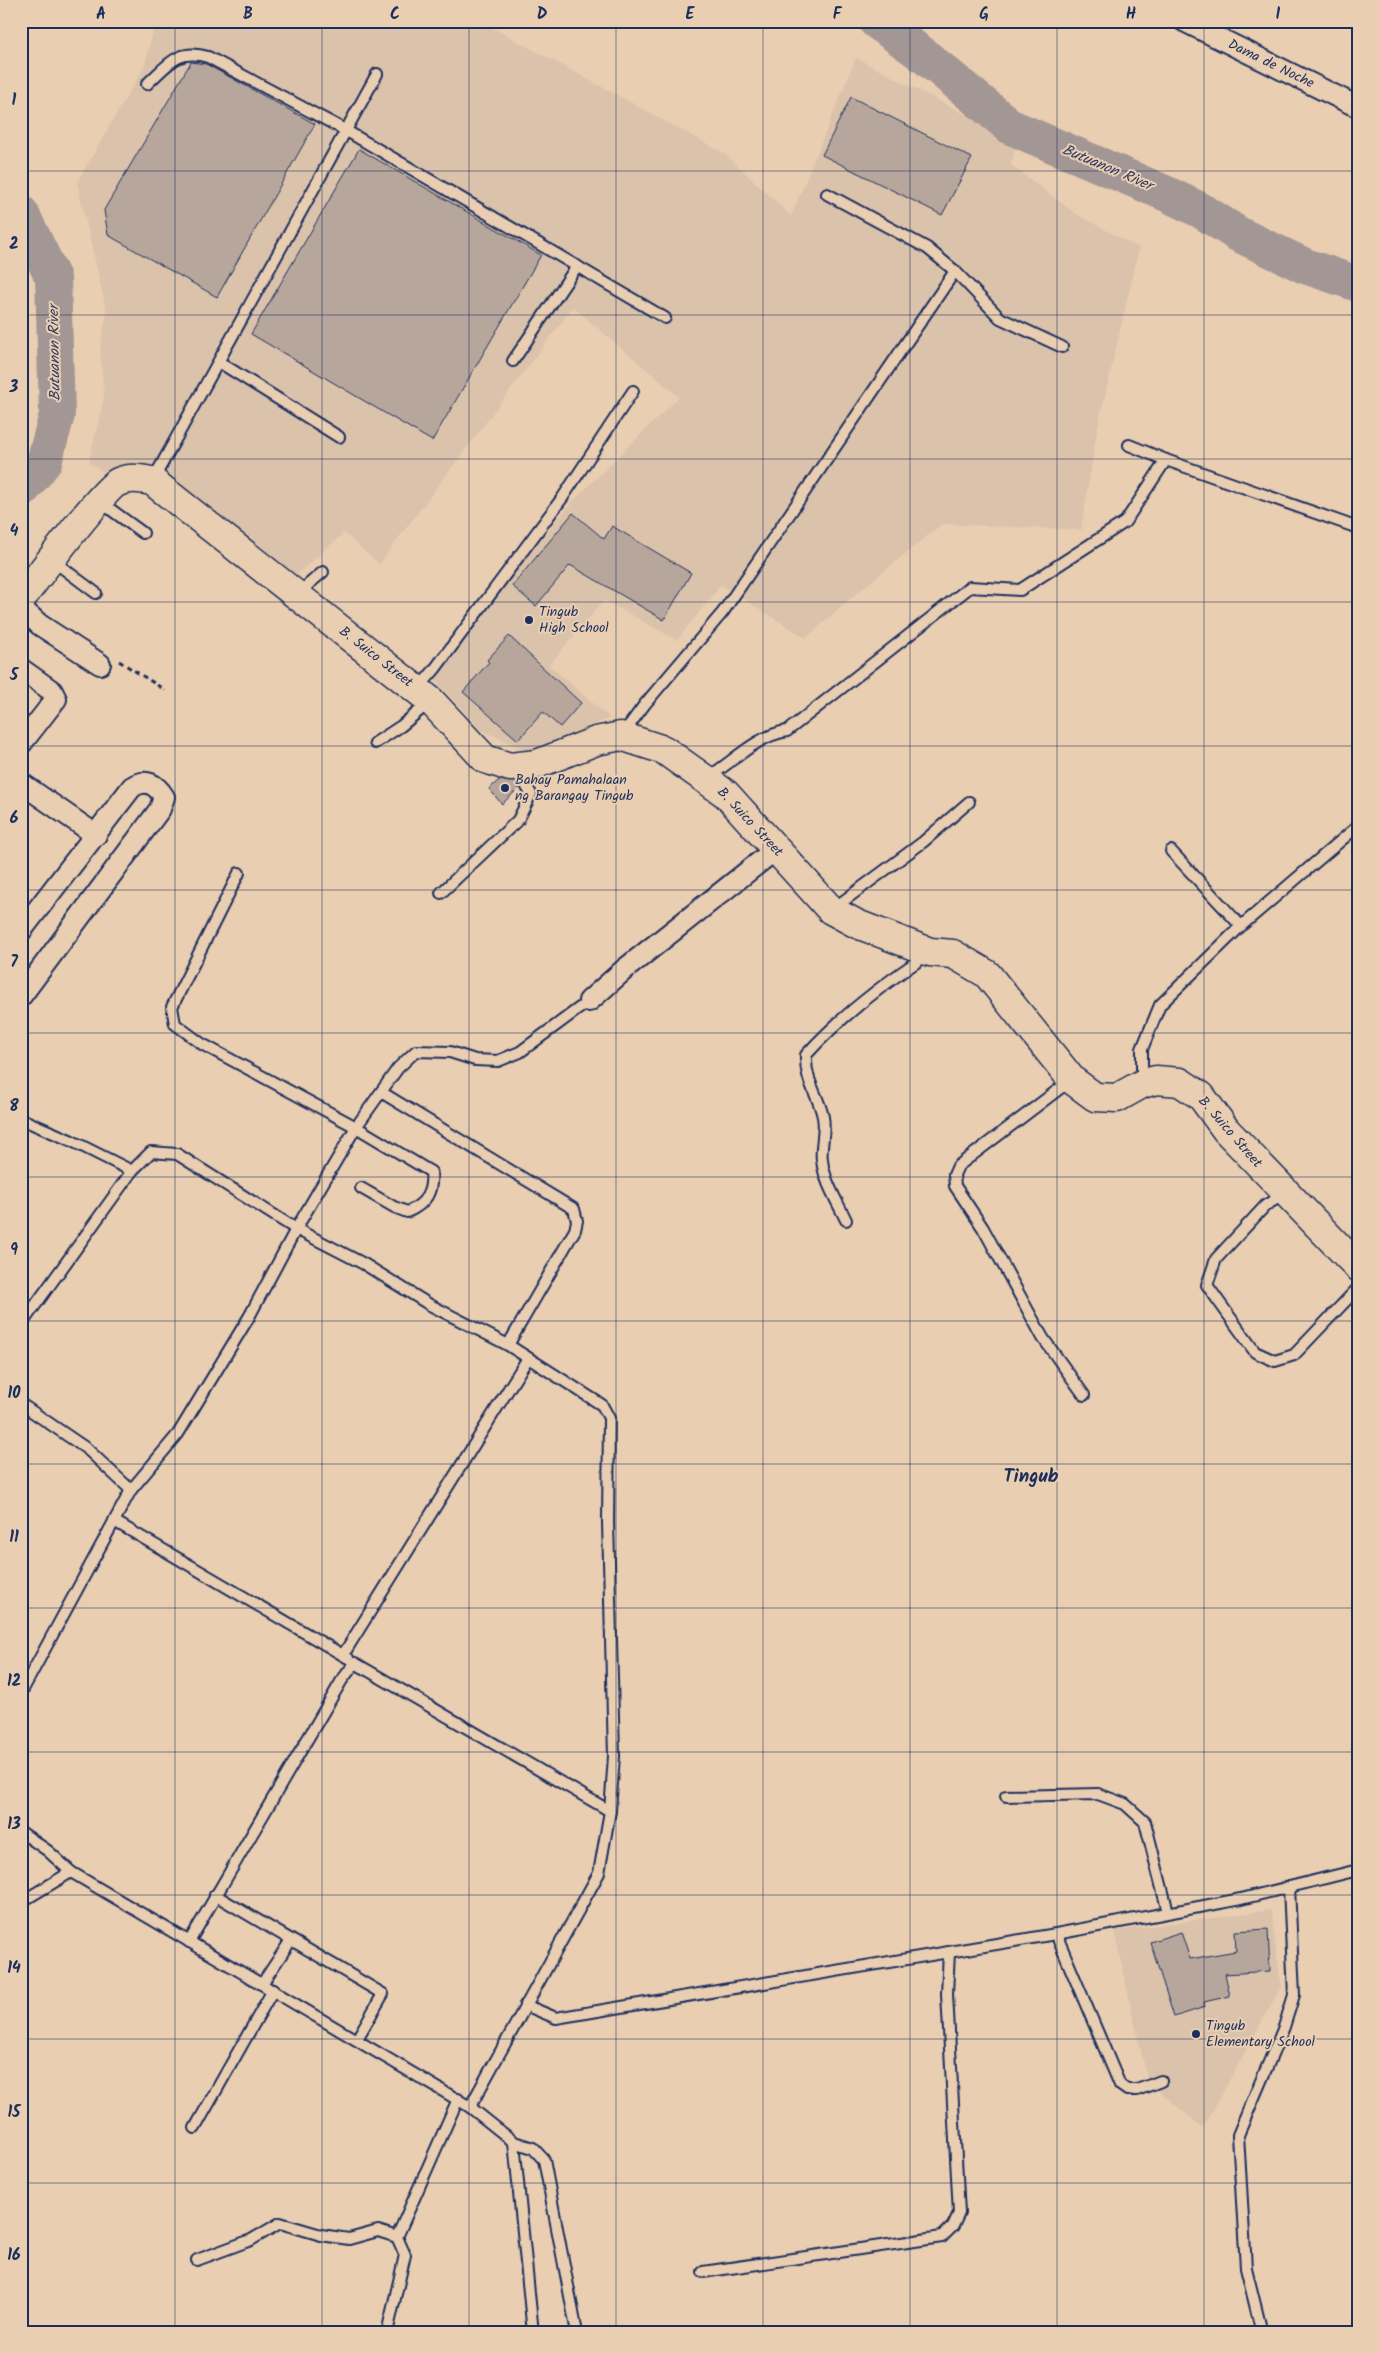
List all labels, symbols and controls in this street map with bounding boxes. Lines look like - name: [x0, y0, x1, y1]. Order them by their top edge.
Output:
- text: A: [96, 2, 106, 27]
- text: B: [243, 2, 253, 27]
- text: C: [390, 2, 400, 27]
- text: D: [537, 2, 548, 27]
- text: E: [686, 2, 696, 27]
- text: F: [833, 2, 843, 27]
- text: G: [979, 2, 989, 27]
- text: H: [1126, 2, 1136, 27]
- text: I: [1276, 2, 1281, 27]
- street label: Dama de Noche: [1224, 34, 1319, 95]
- text: 1: [12, 88, 17, 113]
- water label: Butuanon River: [1058, 138, 1159, 199]
- text: 2: [9, 232, 19, 257]
- water label: Butuanon River: [42, 302, 68, 401]
- text: 3: [9, 375, 19, 400]
- text: 4: [10, 519, 19, 544]
- place label: Tingub High School: [539, 601, 609, 639]
- marker: Tingub High School: [523, 614, 535, 626]
- street label: B. Suico Street: [334, 621, 418, 693]
- text: 5: [9, 663, 20, 688]
- place label: Bahay Pamahalaan ng Barangay Tingub: [515, 769, 634, 807]
- marker: Bahay Pamahalaan ng Barangay Tingub: [499, 782, 511, 794]
- street label: B. Suico Street: [712, 782, 789, 862]
- text: 6: [10, 806, 19, 831]
- text: 7: [10, 950, 18, 975]
- street label: B. Suico Street: [1192, 1091, 1268, 1173]
- text: 8: [9, 1094, 19, 1119]
- text: 9: [10, 1238, 18, 1263]
- text: 10: [7, 1381, 21, 1406]
- district label: Tingub: [1004, 1462, 1059, 1492]
- text: 11: [9, 1525, 19, 1550]
- text: 12: [7, 1669, 21, 1694]
- text: 13: [7, 1812, 21, 1837]
- text: 14: [7, 1956, 21, 1981]
- place label: Tingub Elementary School: [1206, 2015, 1315, 2053]
- marker: Tingub Elementary School: [1190, 2028, 1202, 2040]
- text: 15: [8, 2100, 22, 2125]
- text: 16: [7, 2243, 21, 2268]

